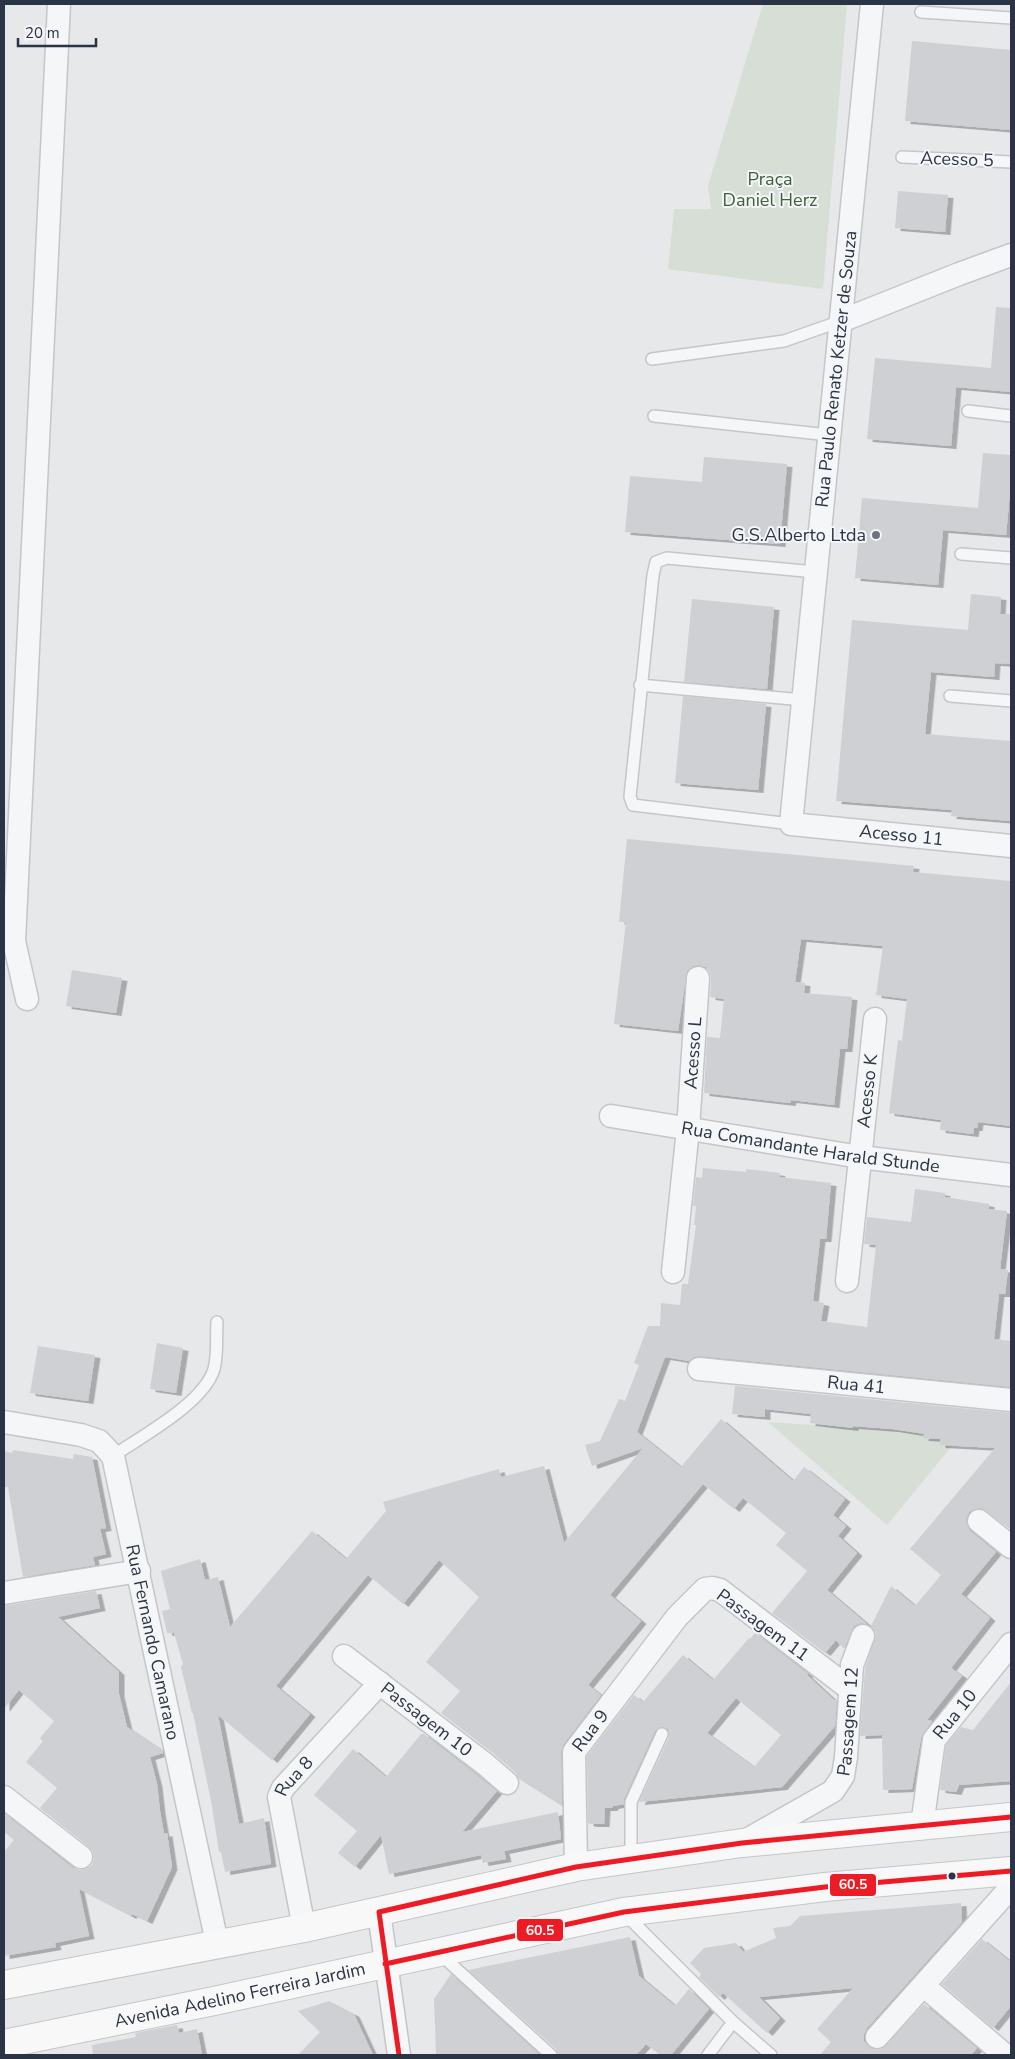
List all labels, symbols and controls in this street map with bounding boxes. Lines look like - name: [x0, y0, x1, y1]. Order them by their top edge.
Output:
- scale bar: [18, 15, 95, 47]
- text: 20 m: [25, 23, 60, 43]
- street label: Acesso 5: [920, 146, 994, 172]
- park label: Praça Daniel Herz: [723, 167, 817, 212]
- street label: Rua Paulo Renato Ketzer de Souza: [810, 229, 862, 509]
- place label: G.S.Alberto Ltda: [731, 523, 866, 547]
- marker: G.S.Alberto Ltda: [870, 529, 882, 541]
- street label: Acesso 11: [858, 819, 945, 851]
- street label: Acesso L: [679, 1016, 707, 1090]
- street label: Acesso K: [851, 1052, 883, 1129]
- street label: Rua Comandante Harald Stunde: [680, 1116, 941, 1178]
- street label: Rua 41: [826, 1370, 886, 1399]
- street label: Rua Fernando Camarano: [120, 1542, 185, 1742]
- street label: Passagem 11: [712, 1583, 814, 1667]
- street label: Passagem 12: [831, 1666, 864, 1778]
- street label: Passagem 10: [376, 1677, 477, 1762]
- street label: Rua 10: [927, 1684, 982, 1744]
- street label: Rua 9: [567, 1705, 614, 1757]
- street label: Rua 8: [269, 1751, 319, 1800]
- unlabelled marker: [947, 1871, 957, 1881]
- line badge: 60.5: [829, 1873, 877, 1897]
- text: 60.5: [839, 1875, 867, 1894]
- line badge: 60.5: [516, 1918, 564, 1942]
- text: 60.5: [526, 1921, 554, 1940]
- street label: Avenida Adelino Ferreira Jardim: [112, 1956, 368, 2033]

